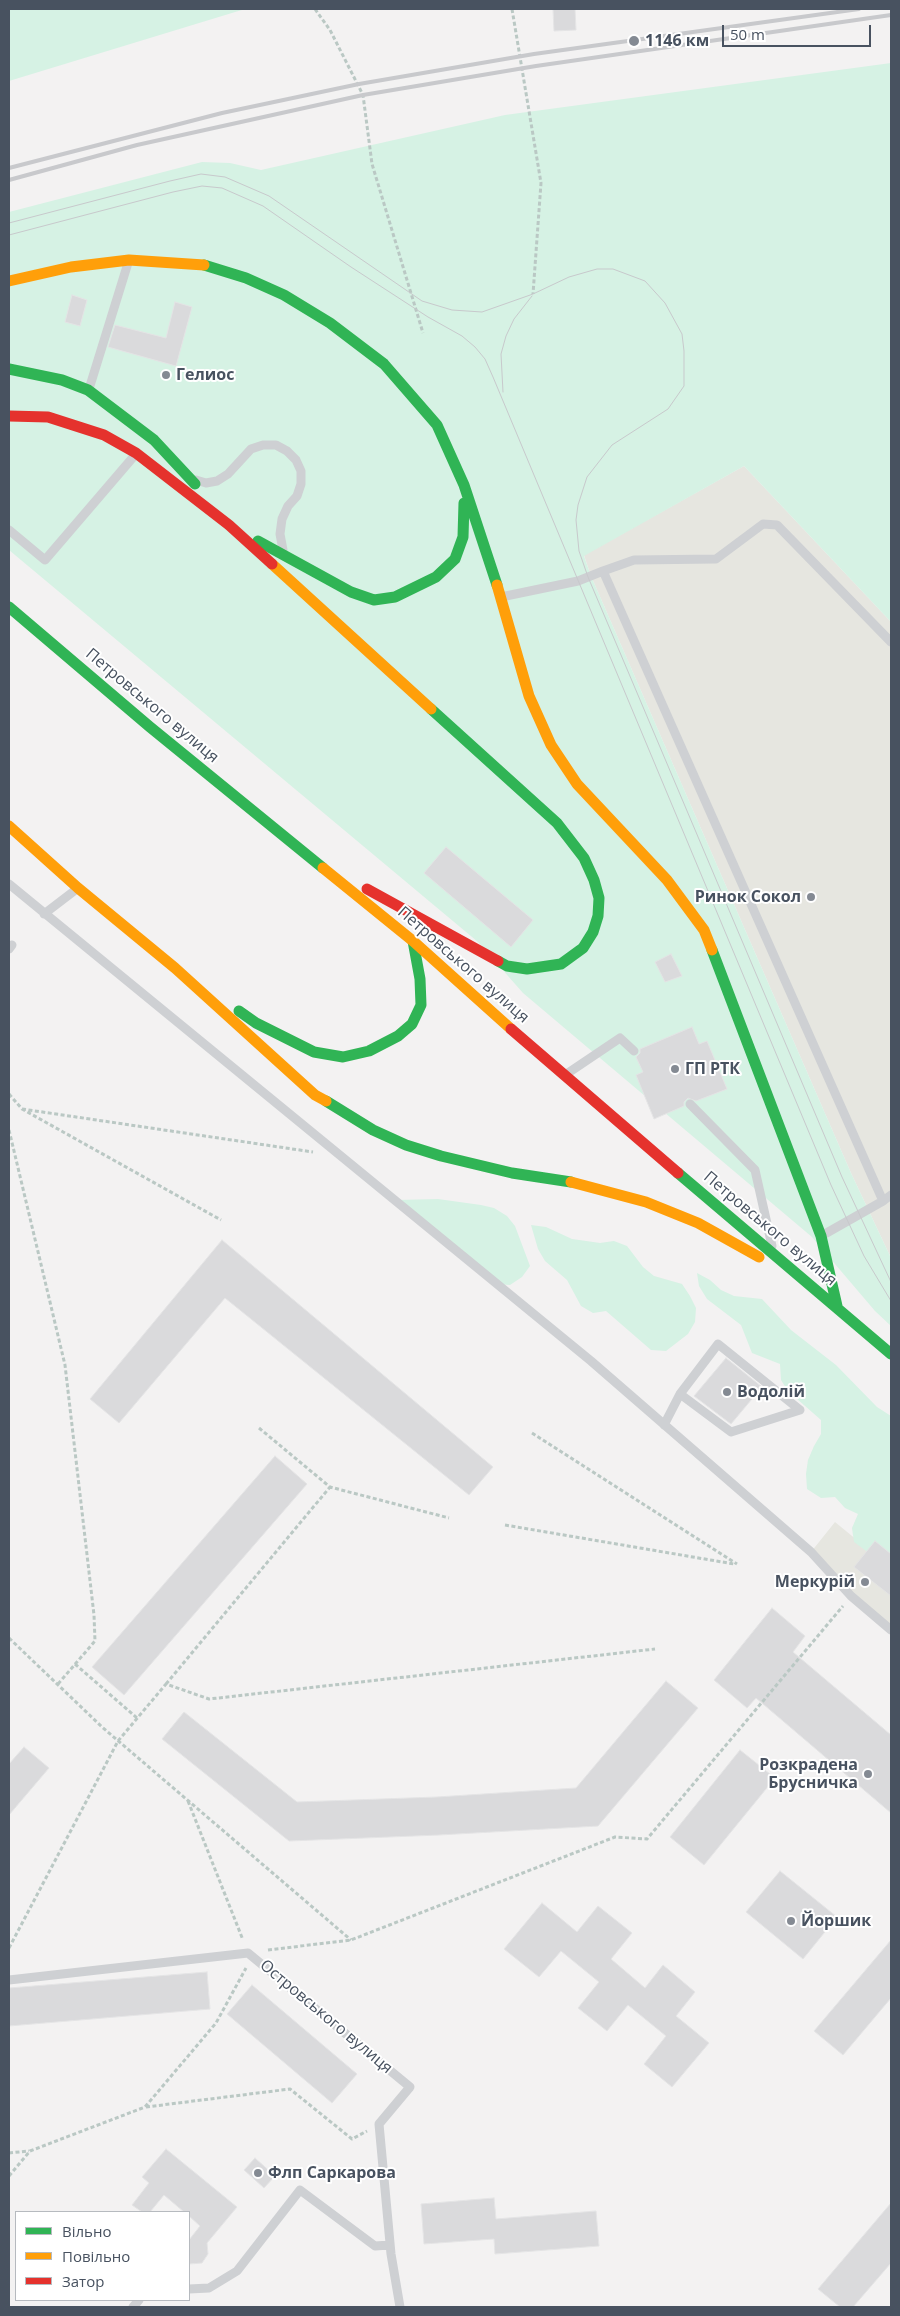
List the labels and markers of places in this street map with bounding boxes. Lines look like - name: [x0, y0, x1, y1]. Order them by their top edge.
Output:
- place label: 1146 км: [645, 31, 709, 51]
- marker: 1146 км: [627, 34, 641, 48]
- place label: Гелиос: [176, 365, 234, 385]
- marker: Гелиос: [160, 369, 172, 381]
- place label: Ринок Сокол: [695, 887, 801, 907]
- marker: Ринок Сокол: [805, 891, 817, 903]
- place label: ГП РТК: [685, 1059, 740, 1079]
- marker: ГП РТК: [669, 1063, 681, 1075]
- place label: Водолій: [737, 1382, 805, 1402]
- marker: Водолій: [721, 1386, 733, 1398]
- place label: Меркурій: [775, 1572, 855, 1592]
- marker: Меркурій: [859, 1576, 871, 1588]
- place label: Розкрадена Брусничка: [759, 1755, 858, 1793]
- marker: Розкрадена Брусничка: [862, 1768, 874, 1780]
- place label: Йоршик: [801, 1911, 871, 1931]
- marker: Йоршик: [785, 1915, 797, 1927]
- place label: Флп Саркарова: [268, 2163, 396, 2183]
- marker: Флп Саркарова: [252, 2167, 264, 2179]

